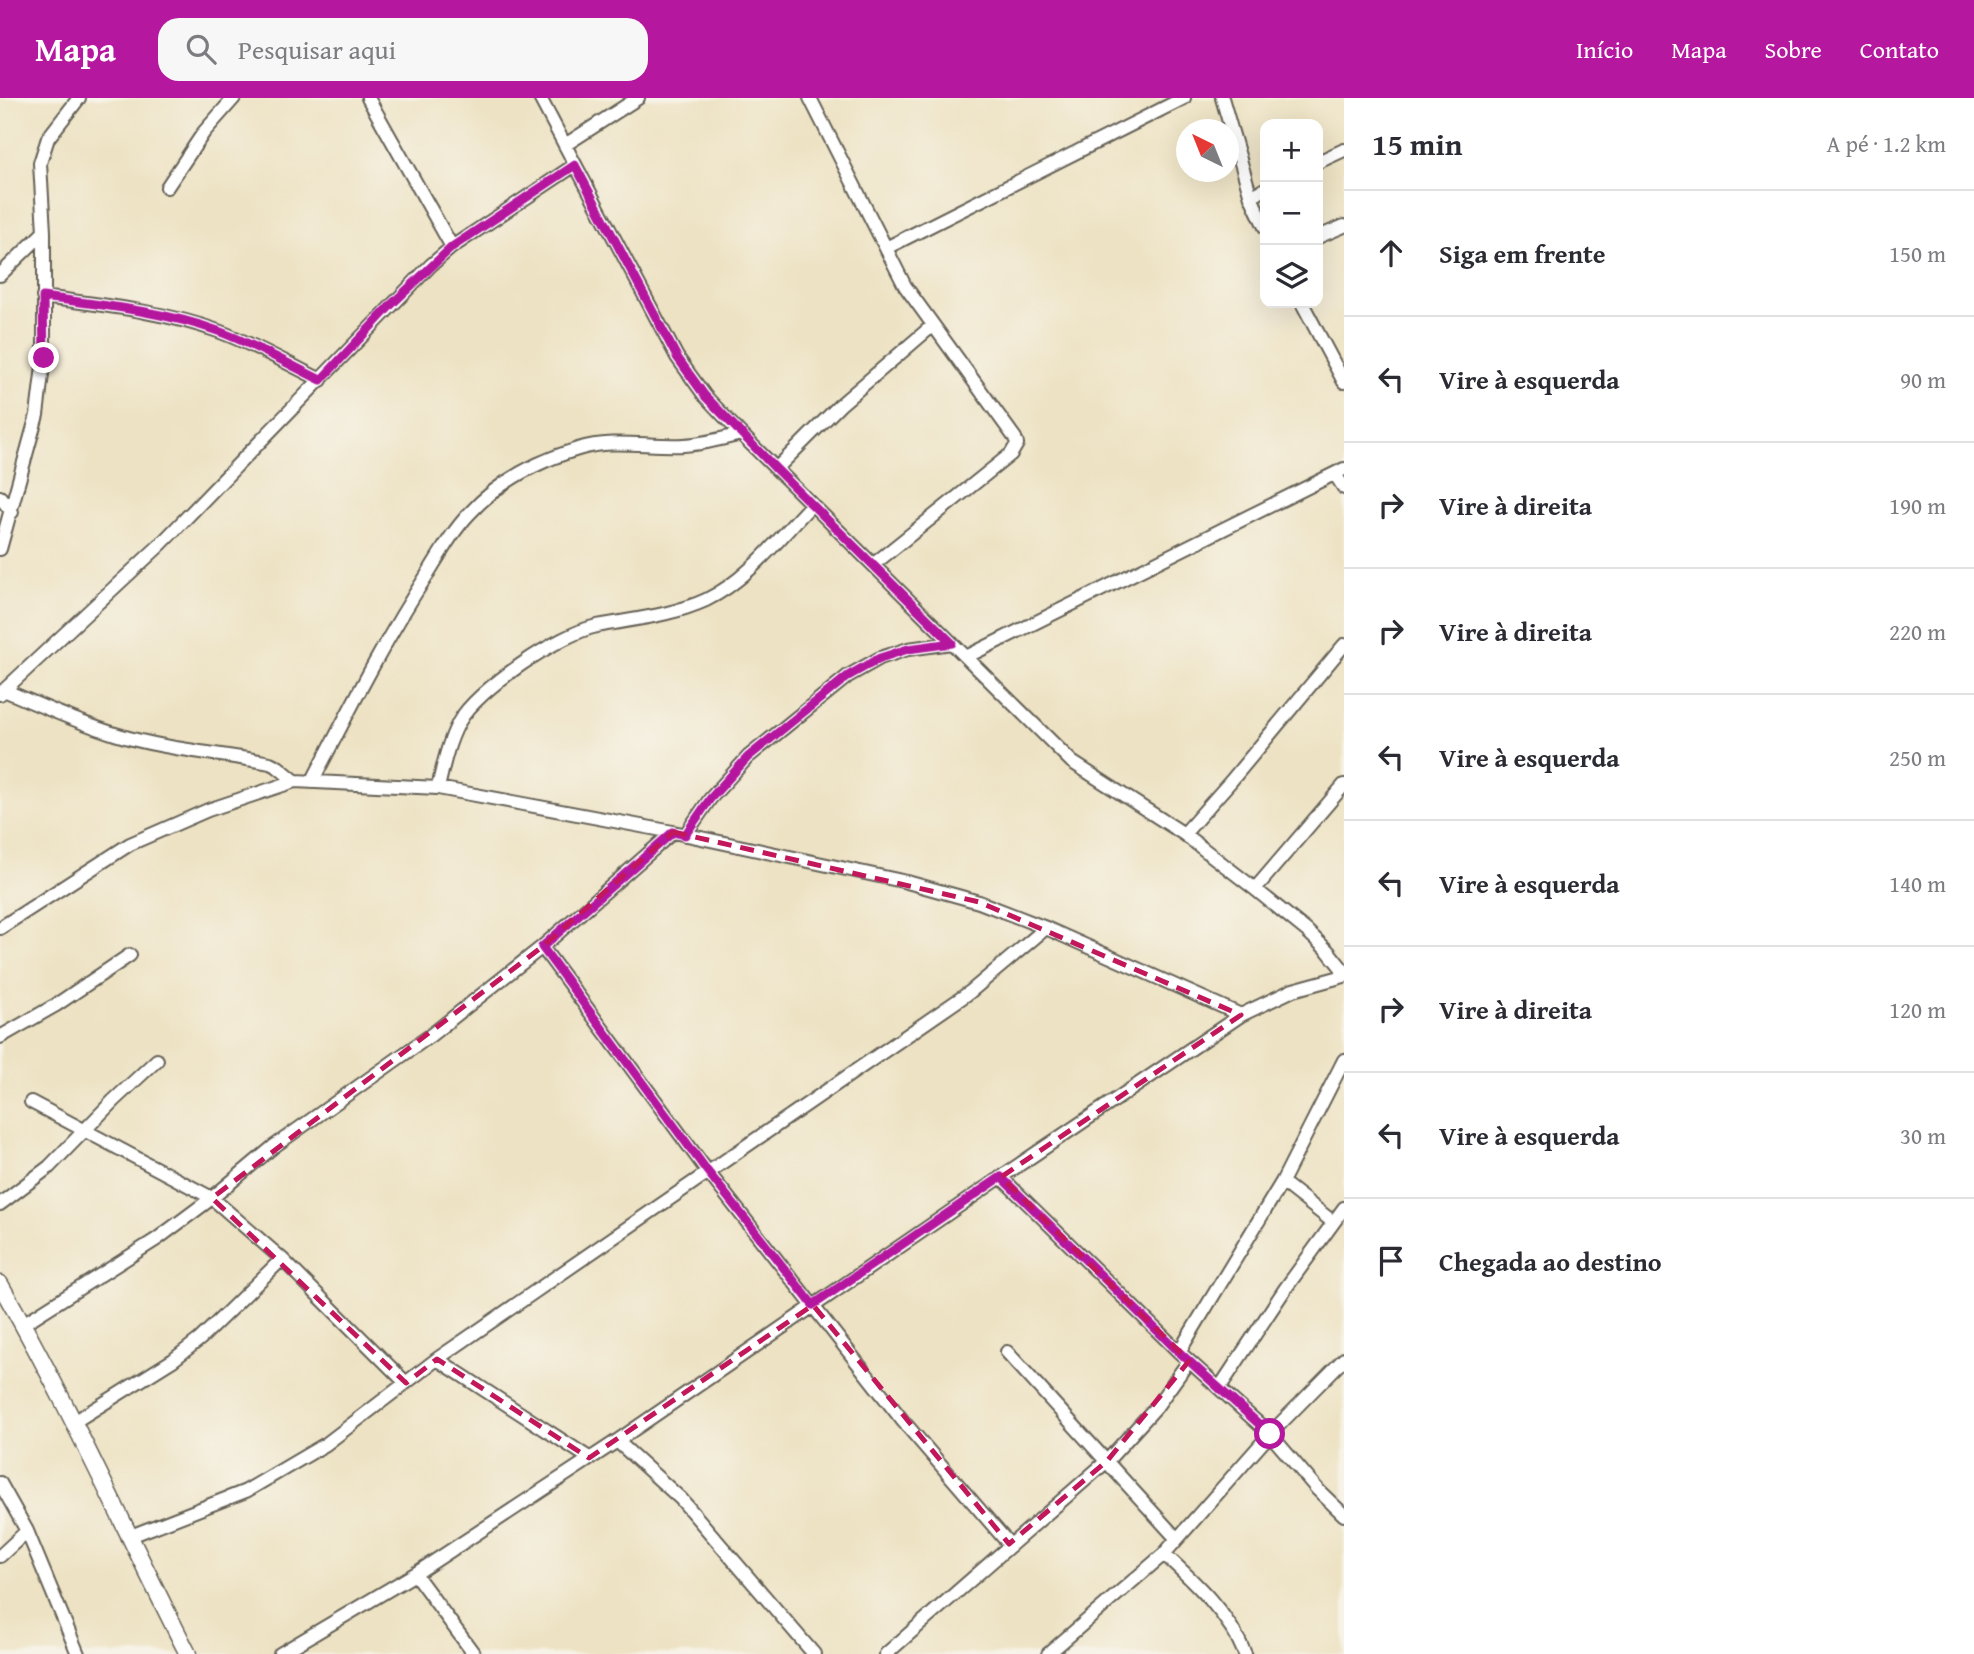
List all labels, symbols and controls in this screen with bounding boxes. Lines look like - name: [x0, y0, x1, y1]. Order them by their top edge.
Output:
- search box: [158, 18, 648, 81]
- text: Mapa: [35, 25, 116, 73]
- icon: search: [182, 30, 220, 68]
- text: Pesquisar aqui: [238, 30, 396, 69]
- text: Início: [1576, 32, 1633, 67]
- text: Mapa: [1671, 32, 1727, 67]
- text: Sobre: [1765, 32, 1822, 67]
- text: Contato: [1860, 32, 1939, 67]
- north arrow: [1176, 119, 1239, 182]
- map controls: [1260, 119, 1323, 308]
- button: +: [1260, 119, 1323, 182]
- text: 15 min: [1372, 122, 1462, 166]
- text: A pé · 1.2 km: [1827, 127, 1946, 160]
- button: −: [1260, 182, 1323, 245]
- icon: ahead: [1372, 234, 1410, 272]
- text: Siga em frente: [1439, 234, 1606, 273]
- text: 150 m: [1889, 237, 1946, 270]
- button: layers: [1260, 245, 1323, 308]
- route end: [28, 342, 59, 373]
- icon: left: [1372, 360, 1410, 398]
- text: Vire à esquerda: [1439, 360, 1620, 399]
- text: 90 m: [1900, 363, 1946, 396]
- icon: right: [1372, 486, 1410, 524]
- text: Vire à direita: [1439, 486, 1592, 525]
- text: 190 m: [1889, 489, 1946, 522]
- icon: right: [1372, 612, 1410, 650]
- text: Vire à direita: [1439, 612, 1592, 651]
- text: 220 m: [1889, 615, 1946, 648]
- icon: left: [1372, 738, 1410, 776]
- text: Vire à esquerda: [1439, 738, 1620, 777]
- text: 250 m: [1889, 741, 1946, 774]
- icon: left: [1372, 864, 1410, 902]
- text: Vire à esquerda: [1439, 864, 1620, 903]
- text: 140 m: [1889, 867, 1946, 900]
- icon: right: [1372, 990, 1410, 1028]
- text: Vire à direita: [1439, 990, 1592, 1029]
- text: 120 m: [1889, 993, 1946, 1026]
- icon: left: [1372, 1116, 1410, 1154]
- text: Vire à esquerda: [1439, 1116, 1620, 1155]
- text: 30 m: [1900, 1119, 1946, 1152]
- icon: arrive: [1372, 1242, 1410, 1280]
- text: Chegada ao destino: [1439, 1242, 1662, 1281]
- route start: [1254, 1418, 1285, 1449]

